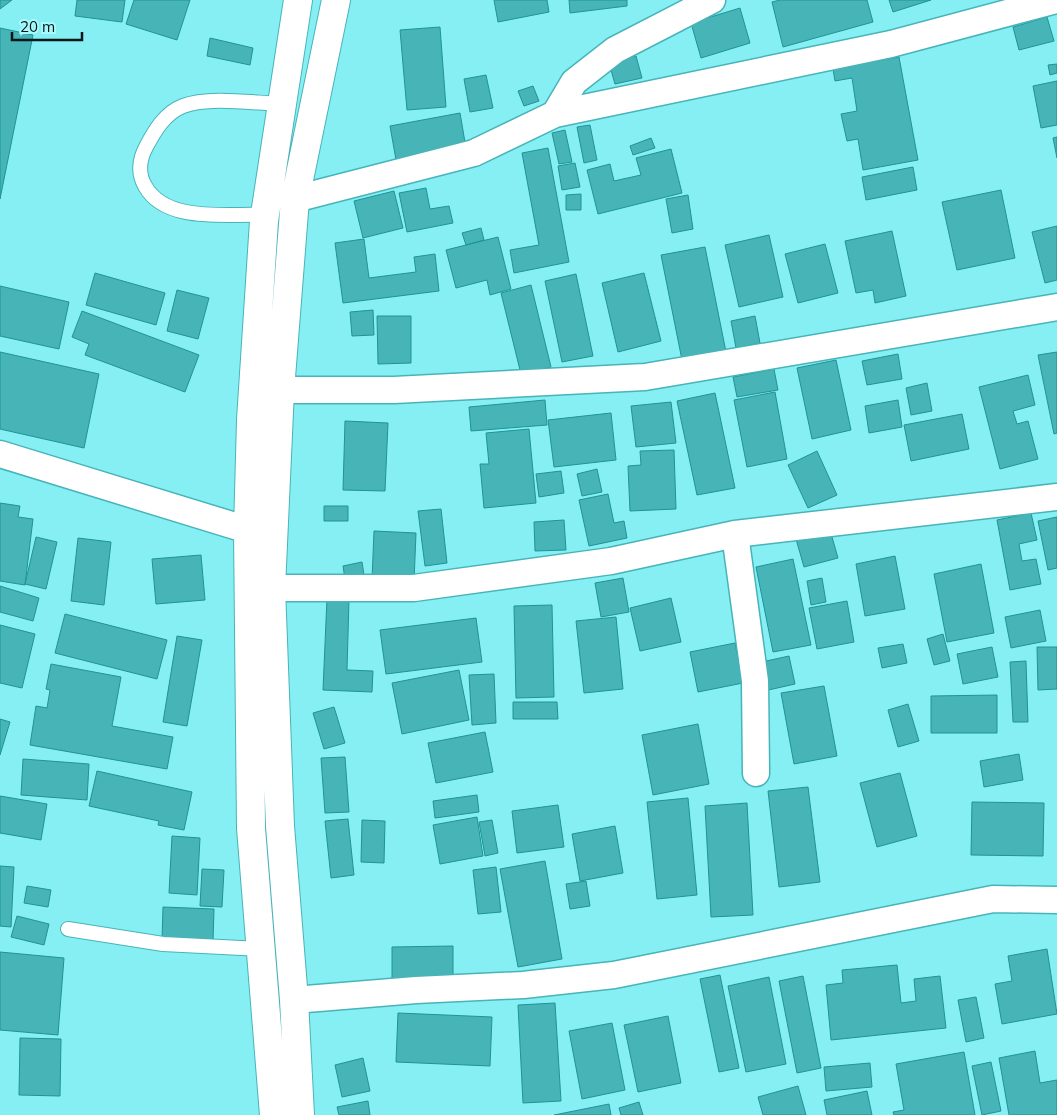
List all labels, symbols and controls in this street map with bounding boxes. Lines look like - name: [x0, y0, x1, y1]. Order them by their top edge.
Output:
- scale bar: [12, 10, 82, 42]
- text: 20 m: [20, 17, 55, 36]

